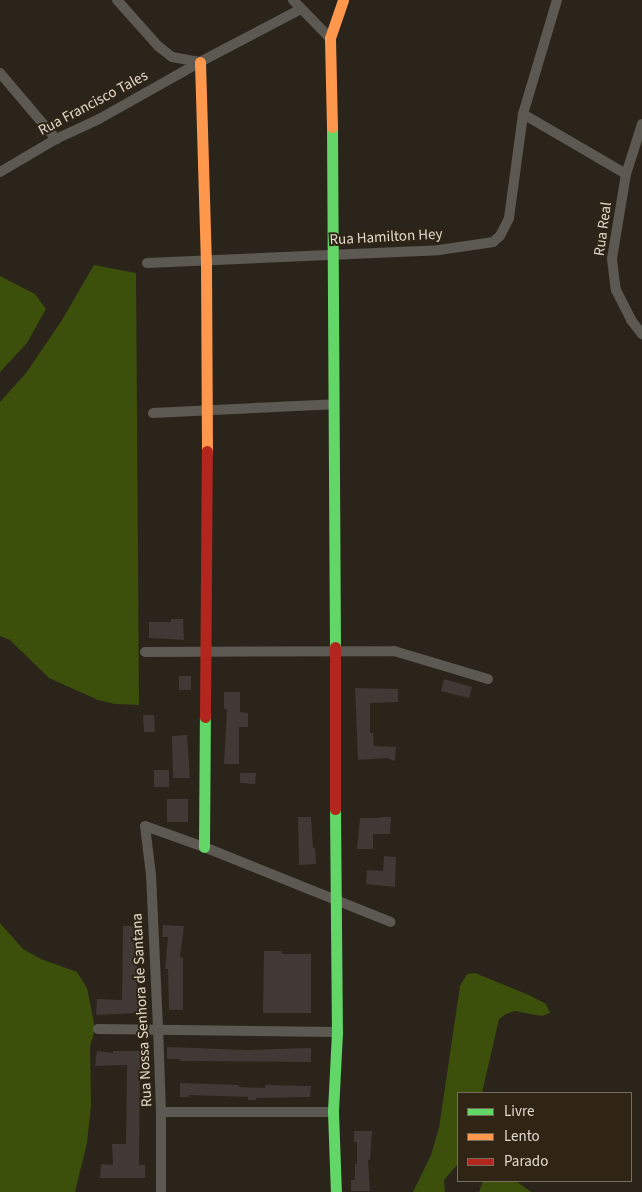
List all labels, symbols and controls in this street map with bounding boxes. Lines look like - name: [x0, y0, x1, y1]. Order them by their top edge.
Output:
- street label: Rua Francisco Tales: [35, 67, 151, 139]
- street label: Rua Real: [590, 201, 616, 257]
- street label: Rua Hamilton Hey: [329, 225, 443, 249]
- street label: Rua Nossa Senhora de Santana: [128, 913, 156, 1107]
- legend: [457, 1092, 632, 1182]
- text: Livre: [504, 1101, 534, 1122]
- text: Lento: [504, 1126, 540, 1147]
- text: Parado: [504, 1151, 548, 1172]

